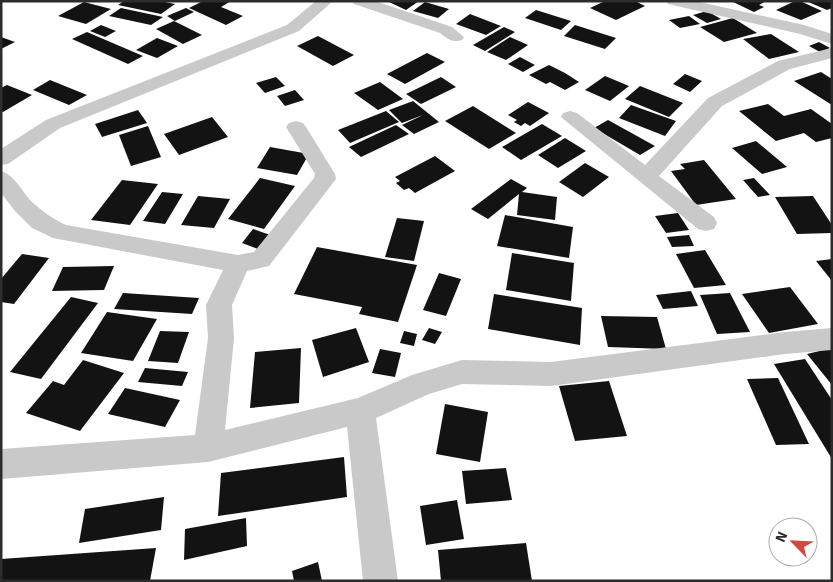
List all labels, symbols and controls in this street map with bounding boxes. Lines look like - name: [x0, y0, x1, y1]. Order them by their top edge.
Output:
- north arrow: [768, 517, 818, 567]
- text: N: [772, 529, 791, 545]

